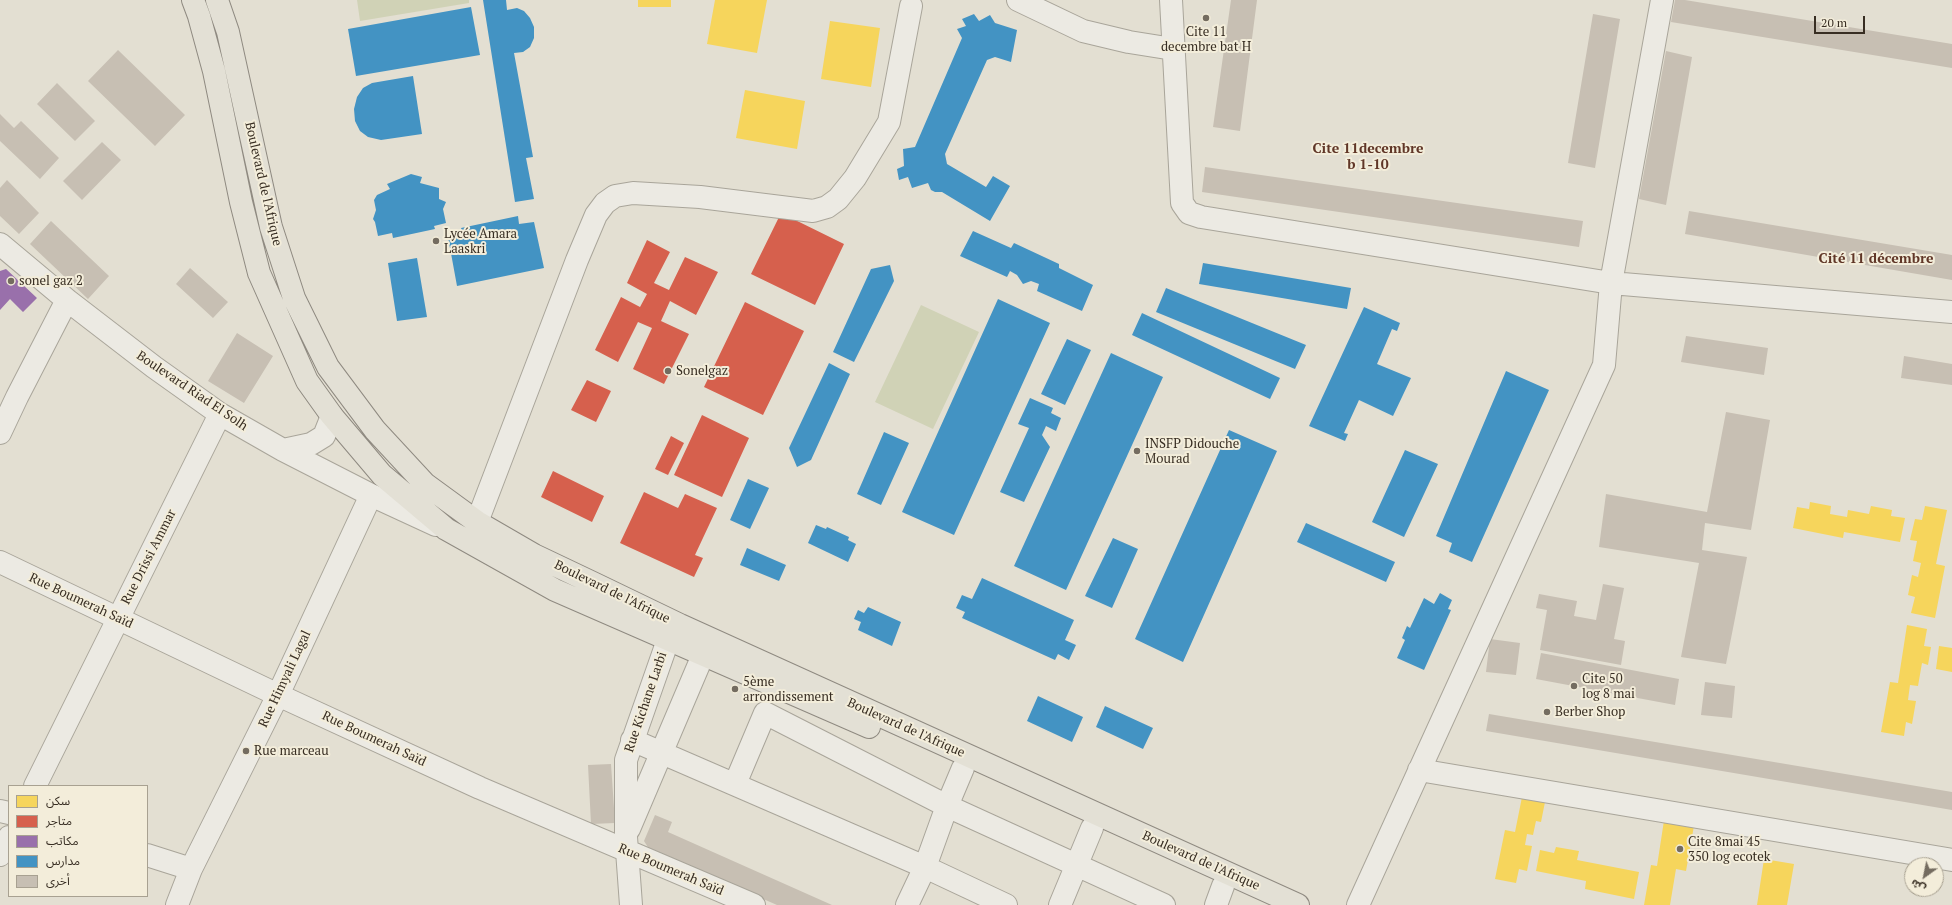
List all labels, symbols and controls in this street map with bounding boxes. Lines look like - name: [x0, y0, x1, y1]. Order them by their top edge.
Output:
- scale bar: [1816, 8, 1867, 34]
- marker: Cite 11 decembre bat H: [1201, 13, 1211, 23]
- text: 20 m: [1821, 15, 1847, 30]
- place label: Cite 11 decembre bat H: [1161, 24, 1251, 55]
- street label: Boulevard de l'Afrique: [241, 120, 285, 248]
- district label: Cite 11decembre b 1-10: [1312, 141, 1424, 174]
- place label: Lycée Amara Laaskri: [444, 226, 517, 257]
- marker: Lycée Amara Laaskri: [431, 236, 441, 246]
- district label: Cité 11 décembre: [1819, 251, 1933, 267]
- place label: sonel gaz 2: [19, 273, 83, 289]
- marker: sonel gaz 2: [6, 276, 16, 286]
- street label: Boulevard Riad El Solh: [133, 348, 251, 434]
- place label: Sonelgaz: [676, 363, 728, 379]
- marker: Sonelgaz: [663, 366, 673, 376]
- place label: INSFP Didouche Mourad: [1145, 436, 1239, 467]
- marker: INSFP Didouche Mourad: [1132, 446, 1142, 456]
- street label: Rue Drissi Ammar: [118, 507, 180, 607]
- street label: Boulevard de l'Afrique: [552, 557, 672, 627]
- street label: Rue Boumerah Saïd: [27, 570, 135, 632]
- street label: Rue Himyali Lagal: [256, 628, 314, 730]
- street label: Rue Kichane Larbi: [622, 650, 670, 754]
- place label: Cite 50 log 8 mai: [1582, 671, 1635, 702]
- place label: 5ème arrondissement: [743, 674, 834, 705]
- marker: Cite 50 log 8 mai: [1569, 681, 1579, 691]
- marker: 5ème arrondissement: [730, 684, 740, 694]
- street label: Boulevard de l'Afrique: [845, 695, 967, 761]
- place label: Berber Shop: [1555, 704, 1625, 720]
- marker: Berber Shop: [1542, 707, 1552, 717]
- street label: Rue Boumerah Saïd: [320, 708, 428, 770]
- place label: Rue marceau: [254, 743, 329, 759]
- marker: Rue marceau: [241, 746, 251, 756]
- legend: [8, 785, 148, 897]
- text: سكن: [46, 793, 70, 808]
- text: متاجر: [46, 813, 72, 828]
- street label: Boulevard de l'Afrique: [1140, 828, 1262, 894]
- text: مكاتب: [46, 833, 79, 848]
- place label: Cite 8mai 45 350 log ecotek: [1688, 834, 1771, 865]
- street label: Rue Boumerah Saïd: [616, 841, 726, 899]
- marker: Cite 8mai 45 350 log ecotek: [1675, 844, 1685, 854]
- text: مدارس: [46, 853, 80, 868]
- north arrow: [1904, 857, 1944, 897]
- text: أخرى: [46, 873, 70, 888]
- text: ش: [1908, 876, 1928, 896]

